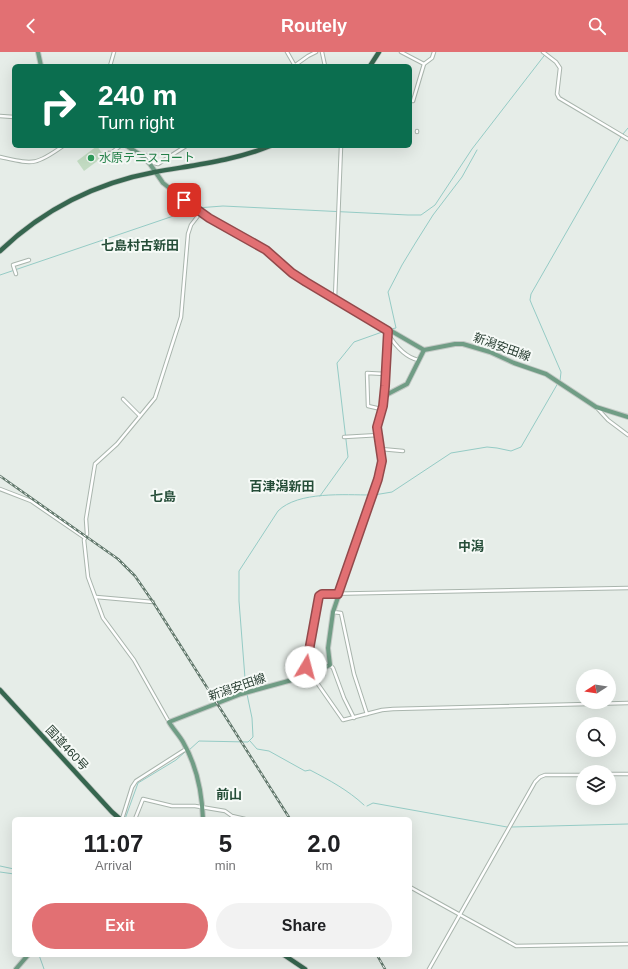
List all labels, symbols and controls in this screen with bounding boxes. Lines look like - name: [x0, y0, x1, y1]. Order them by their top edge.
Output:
- icon: back: [20, 15, 42, 37]
- icon: search: [586, 15, 608, 37]
- text: Routely: [281, 16, 347, 36]
- icon: right: [32, 80, 84, 132]
- text: 240 m: [98, 80, 177, 111]
- text: Turn right: [98, 113, 174, 133]
- place label: 水原テニスコート: [99, 151, 195, 165]
- marker: 水原テニスコート: [86, 153, 96, 163]
- pin: [167, 183, 201, 217]
- icon: arrive: [173, 189, 195, 211]
- district label: 七島村古新田: [101, 238, 179, 253]
- street label: 新潟安田線: [471, 330, 533, 364]
- district label: 百津潟新田: [249, 479, 315, 494]
- district label: 七島: [150, 489, 176, 504]
- district label: 中潟: [458, 539, 484, 554]
- position arrow: [285, 646, 327, 688]
- north arrow: [576, 669, 616, 709]
- map controls: [576, 669, 616, 805]
- street label: 新潟安田線: [206, 671, 268, 703]
- button: search: [576, 717, 616, 757]
- street label: 国道460号: [43, 723, 91, 773]
- button: layers: [576, 765, 616, 805]
- district label: 前山: [216, 787, 242, 802]
- text: 11:07: [83, 830, 143, 857]
- text: 5: [219, 830, 232, 857]
- text: 2.0: [307, 830, 341, 857]
- text: Arrival: [95, 858, 132, 873]
- text: min: [215, 858, 236, 873]
- text: km: [315, 858, 333, 873]
- button: Exit: [32, 903, 208, 949]
- button: Share: [216, 903, 392, 949]

